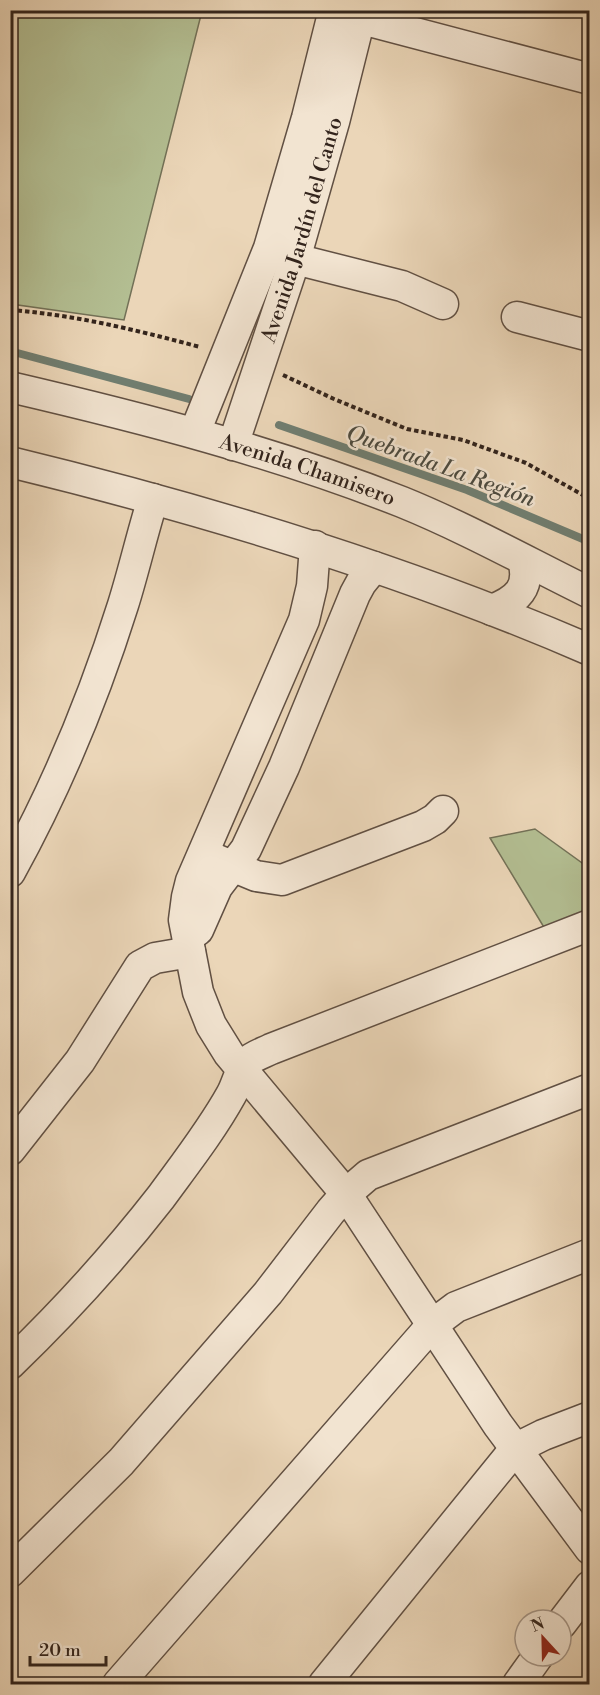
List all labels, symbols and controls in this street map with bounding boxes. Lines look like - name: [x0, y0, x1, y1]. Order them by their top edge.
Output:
- street label: Avenida Jardín del Canto: [256, 114, 349, 347]
- water label: Quebrada La Región: [343, 420, 539, 513]
- street label: Avenida Chamisero: [215, 429, 399, 512]
- north arrow: [513, 1608, 573, 1668]
- text: N: [528, 1613, 548, 1637]
- scale bar: [30, 1629, 106, 1667]
- text: 20 m: [39, 1639, 81, 1662]

